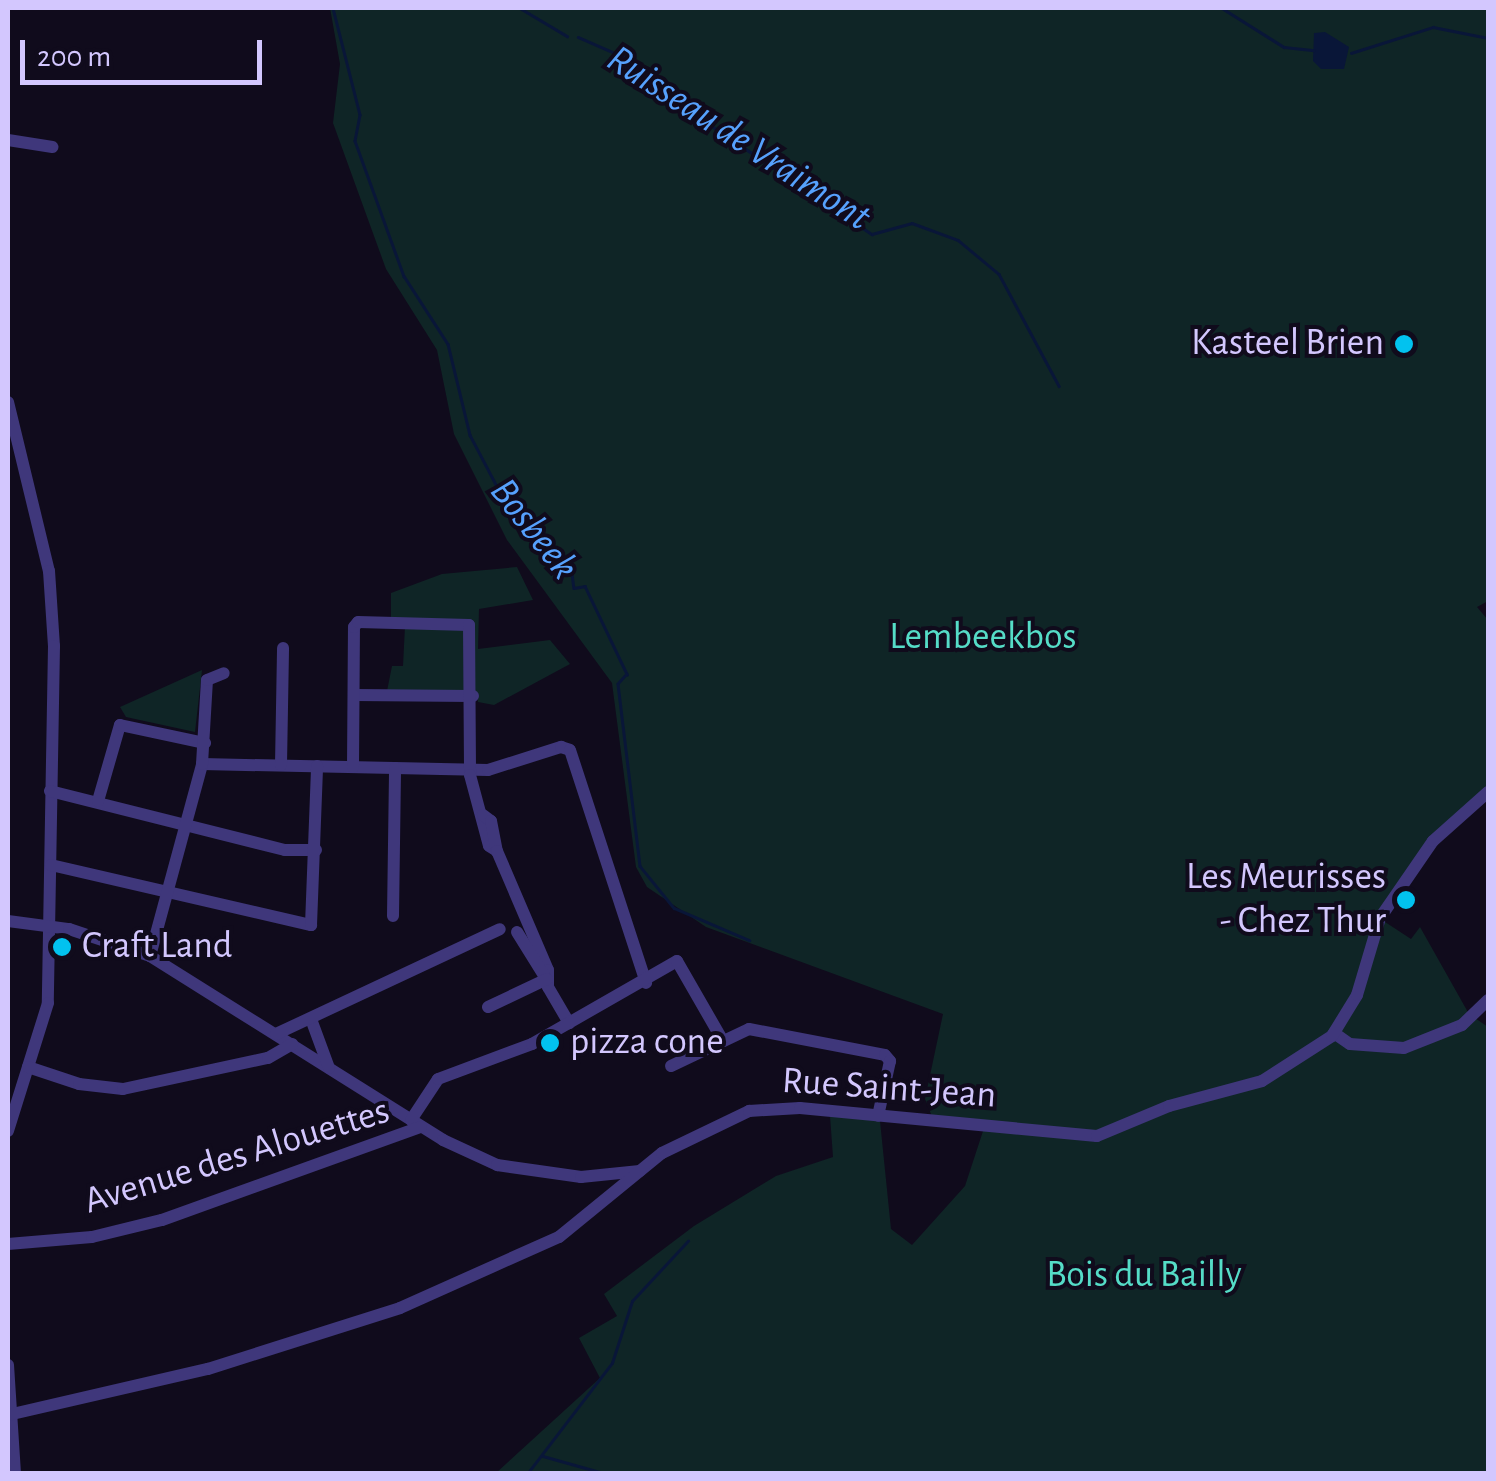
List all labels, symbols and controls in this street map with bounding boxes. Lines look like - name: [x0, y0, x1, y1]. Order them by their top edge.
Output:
- scale bar: [25, 20, 268, 82]
- water label: Ruisseau de Vraimont: [598, 35, 880, 241]
- text: 200 m: [37, 42, 111, 72]
- place label: Kasteel Brien: [1191, 321, 1384, 367]
- marker: Kasteel Brien: [1393, 333, 1415, 355]
- water label: Bosbeek: [480, 469, 588, 589]
- park label: Lembeekbos: [889, 615, 1077, 661]
- place label: Les Meurisses - Chez Thur: [1186, 855, 1386, 944]
- marker: Les Meurisses - Chez Thur: [1395, 889, 1417, 911]
- place label: Craft Land: [82, 924, 233, 970]
- marker: Craft Land: [51, 936, 73, 958]
- place label: pizza cone: [570, 1020, 724, 1066]
- marker: pizza cone: [539, 1032, 561, 1054]
- street label: Rue Saint-Jean: [780, 1059, 998, 1119]
- street label: Avenue des Alouettes: [79, 1089, 395, 1225]
- park label: Bois du Bailly: [1046, 1253, 1242, 1299]

